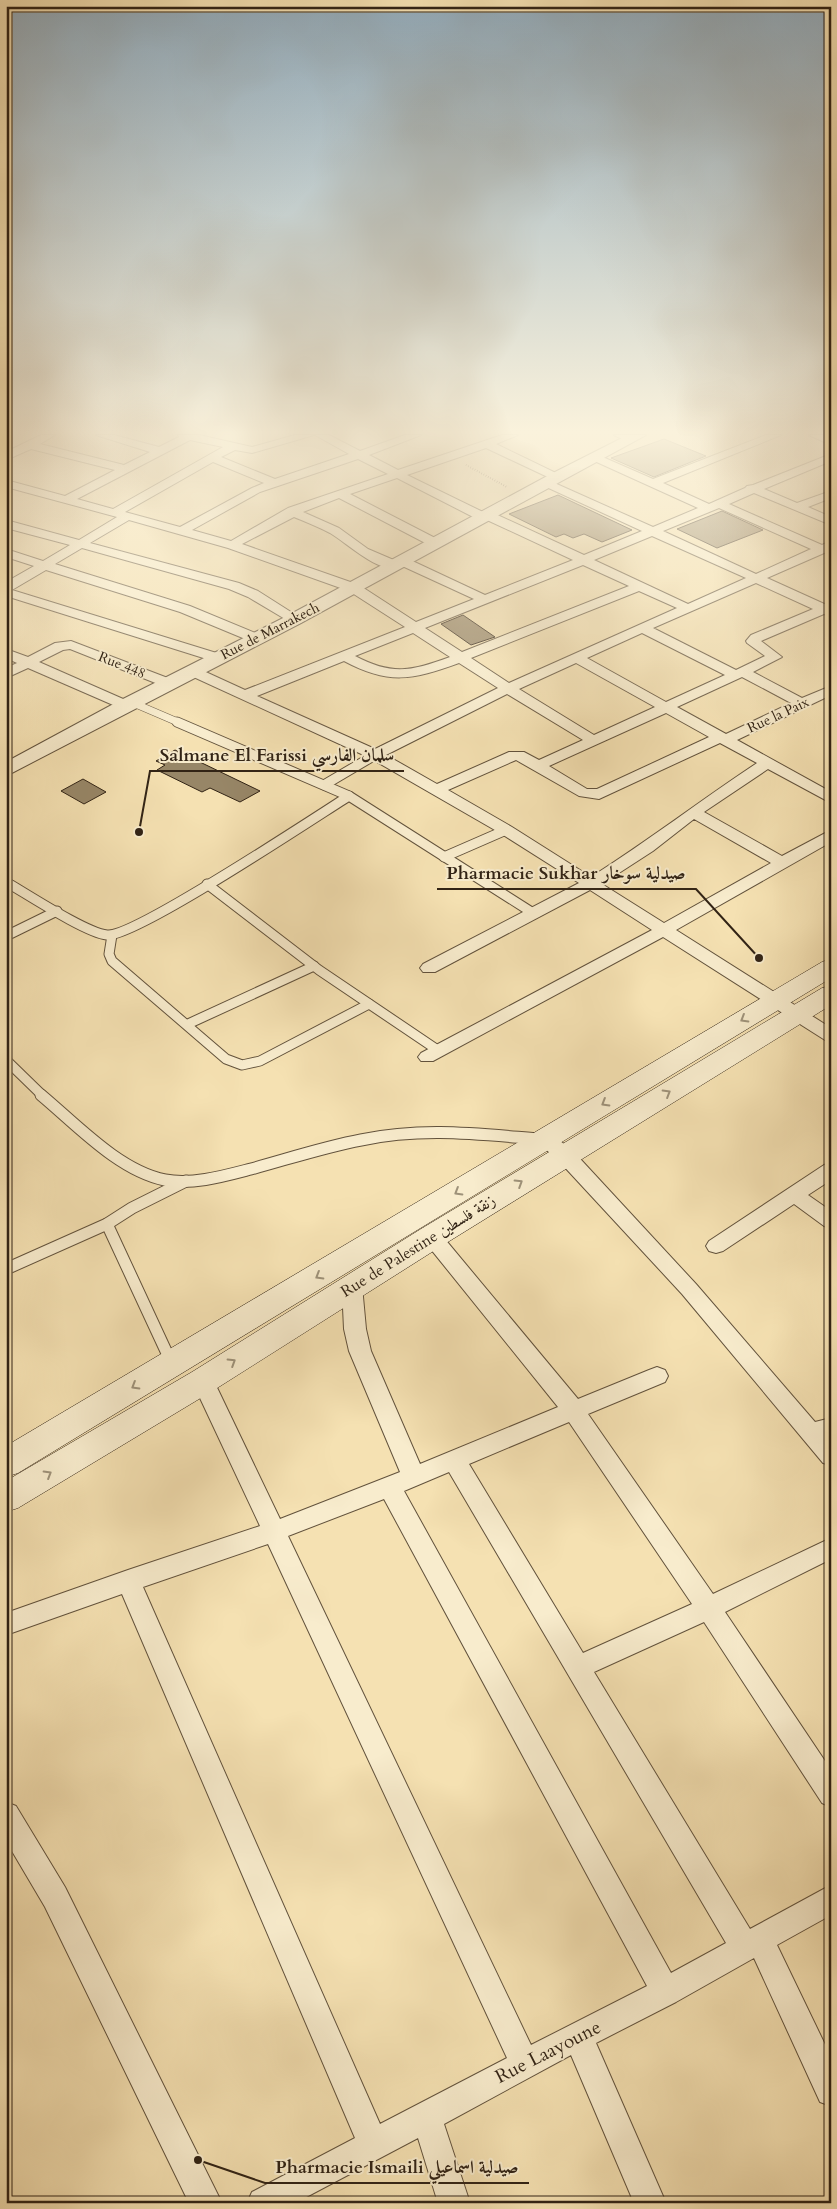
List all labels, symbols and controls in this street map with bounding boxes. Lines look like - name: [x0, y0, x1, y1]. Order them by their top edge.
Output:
- street label: Rue de Marrakech: [217, 598, 323, 664]
- street label: Rue 448: [96, 647, 148, 683]
- street label: Rue la Paix: [744, 692, 812, 738]
- callout: Salmane El Farissi سلمان الفارسي: [150, 738, 404, 771]
- text: Salmane El Farissi سلمان الفارسي: [160, 743, 394, 772]
- callout: Pharmacie Sukhar صيدلية سوخار: [437, 856, 696, 889]
- text: Pharmacie Sukhar صيدلية سوخار: [446, 861, 686, 886]
- one-way arrow: [741, 1013, 750, 1023]
- one-way arrow: [661, 1090, 670, 1100]
- one-way arrow: [602, 1097, 611, 1107]
- one-way arrow: [513, 1180, 522, 1190]
- one-way arrow: [455, 1186, 464, 1195]
- street label: Rue de Palestine زنقة فلسطين: [336, 1189, 500, 1303]
- one-way arrow: [315, 1269, 324, 1279]
- one-way arrow: [227, 1359, 236, 1369]
- one-way arrow: [131, 1380, 140, 1390]
- one-way arrow: [43, 1470, 52, 1480]
- street label: Rue Laayoune: [491, 2014, 605, 2090]
- callout: Pharmacie Ismaili صيدلية اسماعيلي: [265, 2150, 529, 2183]
- text: Pharmacie Ismaili صيدلية اسماعيلي: [275, 2155, 519, 2185]

